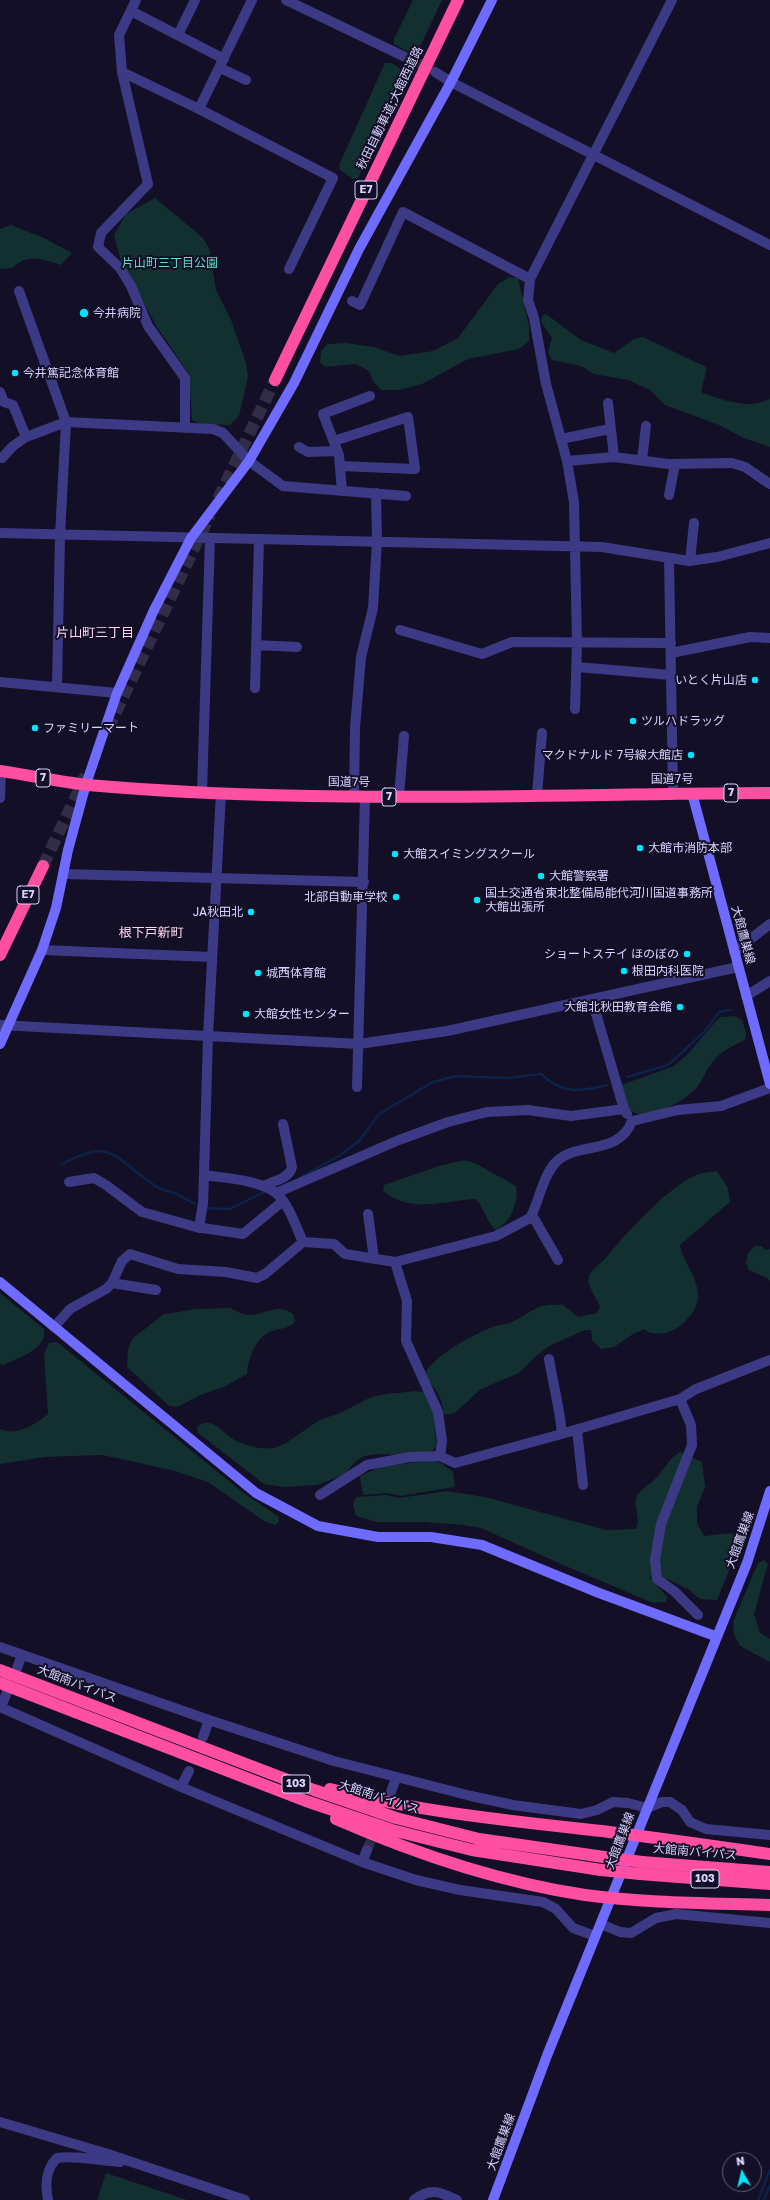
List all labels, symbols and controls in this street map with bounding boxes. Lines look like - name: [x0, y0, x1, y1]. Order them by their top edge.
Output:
- street label: 秋田自動車道;大館西道路: [354, 44, 426, 172]
- road number: E7: [355, 181, 377, 199]
- park label: 片山町三丁目公園: [122, 256, 218, 270]
- place label: 今井病院: [93, 306, 141, 320]
- marker: 今井病院: [78, 307, 90, 319]
- place label: 今井篤記念体育館: [23, 366, 119, 380]
- marker: 今井篤記念体育館: [10, 368, 20, 378]
- district label: 片山町三丁目: [56, 625, 134, 641]
- place label: いとく片山店: [675, 673, 747, 687]
- marker: いとく片山店: [750, 675, 760, 685]
- place label: ツルハドラッグ: [641, 714, 725, 728]
- marker: ツルハドラッグ: [628, 716, 638, 726]
- place label: ファミリーマート: [43, 721, 139, 735]
- marker: ファミリーマート: [30, 723, 40, 733]
- place label: マクドナルド 7号線大館店: [542, 748, 683, 762]
- marker: マクドナルド 7号線大館店: [686, 750, 696, 760]
- road number: 7: [36, 769, 50, 787]
- street label: 国道7号: [651, 772, 693, 786]
- street label: 国道7号: [328, 774, 370, 790]
- road number: 7: [724, 784, 738, 802]
- road number: 7: [382, 788, 396, 806]
- place label: 大館市消防本部: [648, 841, 732, 855]
- marker: 大館市消防本部: [635, 843, 645, 853]
- place label: 大館スイミングスクール: [403, 847, 535, 861]
- marker: 大館スイミングスクール: [390, 849, 400, 859]
- place label: 大館警察署: [549, 869, 609, 883]
- marker: 大館警察署: [536, 871, 546, 881]
- road number: E7: [17, 886, 39, 904]
- place label: 国土交通省東北整備局能代河川国道事務所 大館出張所: [485, 886, 713, 914]
- place label: 北部自動車学校: [304, 890, 388, 904]
- marker: 北部自動車学校: [391, 892, 401, 902]
- marker: 国土交通省東北整備局能代河川国道事務所 大館出張所: [472, 895, 482, 905]
- street label: 大館鷹巣線: [728, 904, 758, 966]
- place label: JA秋田北: [193, 905, 243, 919]
- marker: JA秋田北: [246, 907, 256, 917]
- district label: 根下戸新町: [119, 925, 183, 941]
- place label: ショートステイ ほのぼの: [544, 947, 679, 961]
- marker: ショートステイ ほのぼの: [682, 949, 692, 959]
- place label: 根田内科医院: [632, 964, 704, 978]
- place label: 城西体育館: [266, 966, 326, 980]
- marker: 根田内科医院: [619, 966, 629, 976]
- marker: 城西体育館: [253, 968, 263, 978]
- place label: 大館北秋田教育会館: [564, 1000, 672, 1014]
- marker: 大館北秋田教育会館: [675, 1002, 685, 1012]
- place label: 大館女性センター: [254, 1007, 350, 1021]
- marker: 大館女性センター: [241, 1009, 251, 1019]
- street label: 大館鷹巣線: [723, 1509, 757, 1571]
- street label: 大館南バイパス: [35, 1662, 119, 1706]
- road number: 103: [282, 1775, 310, 1793]
- street label: 大館南バイパス: [337, 1777, 421, 1817]
- street label: 大館鷹巣線: [603, 1810, 637, 1872]
- street label: 大館南バイパス: [653, 1841, 737, 1863]
- road number: 103: [691, 1870, 719, 1888]
- street label: 大館鷹巣線: [484, 2111, 518, 2173]
- north arrow: [722, 2152, 762, 2192]
- text: N: [735, 2154, 745, 2168]

